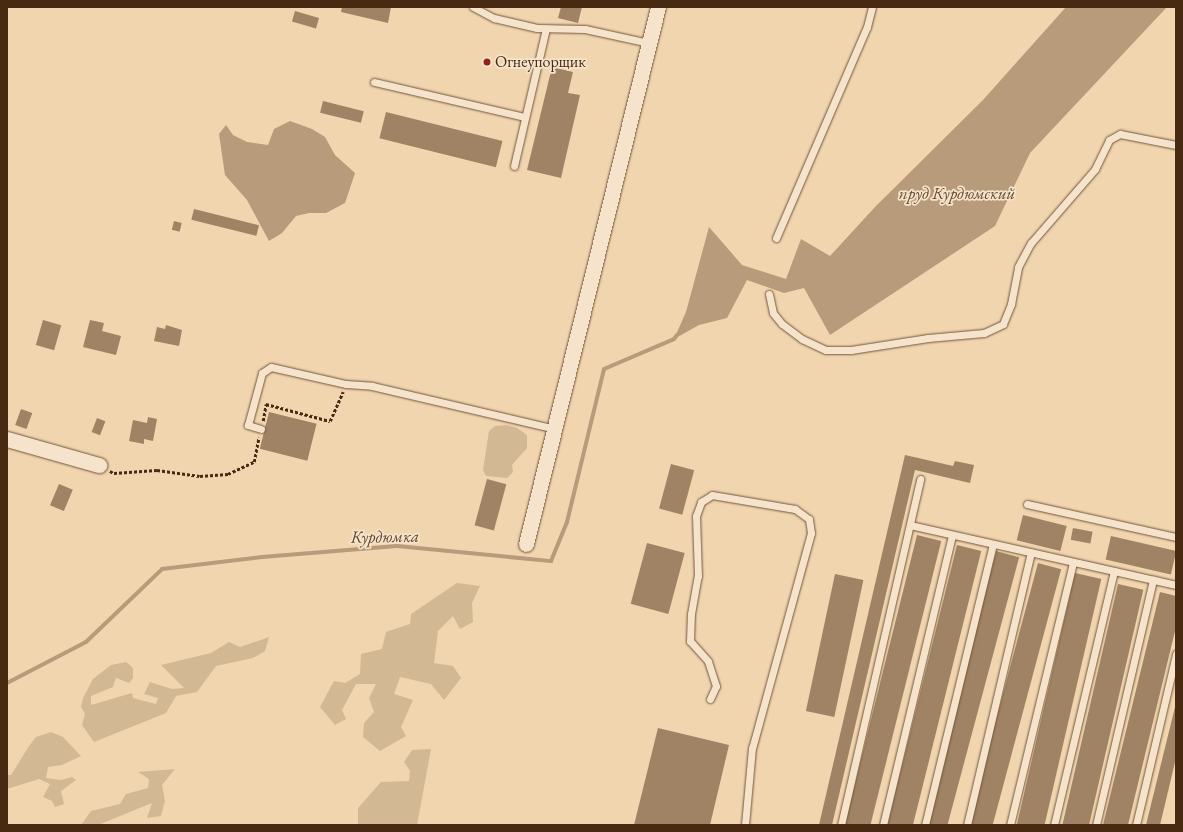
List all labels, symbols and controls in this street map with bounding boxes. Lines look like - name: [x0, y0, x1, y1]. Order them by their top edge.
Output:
- place label: Огнеупорщик: [495, 52, 586, 72]
- marker: Огнеупорщик: [482, 57, 492, 67]
- water label: пруд Курдюмский: [899, 184, 1015, 204]
- water label: Курдюмка: [350, 526, 420, 548]

